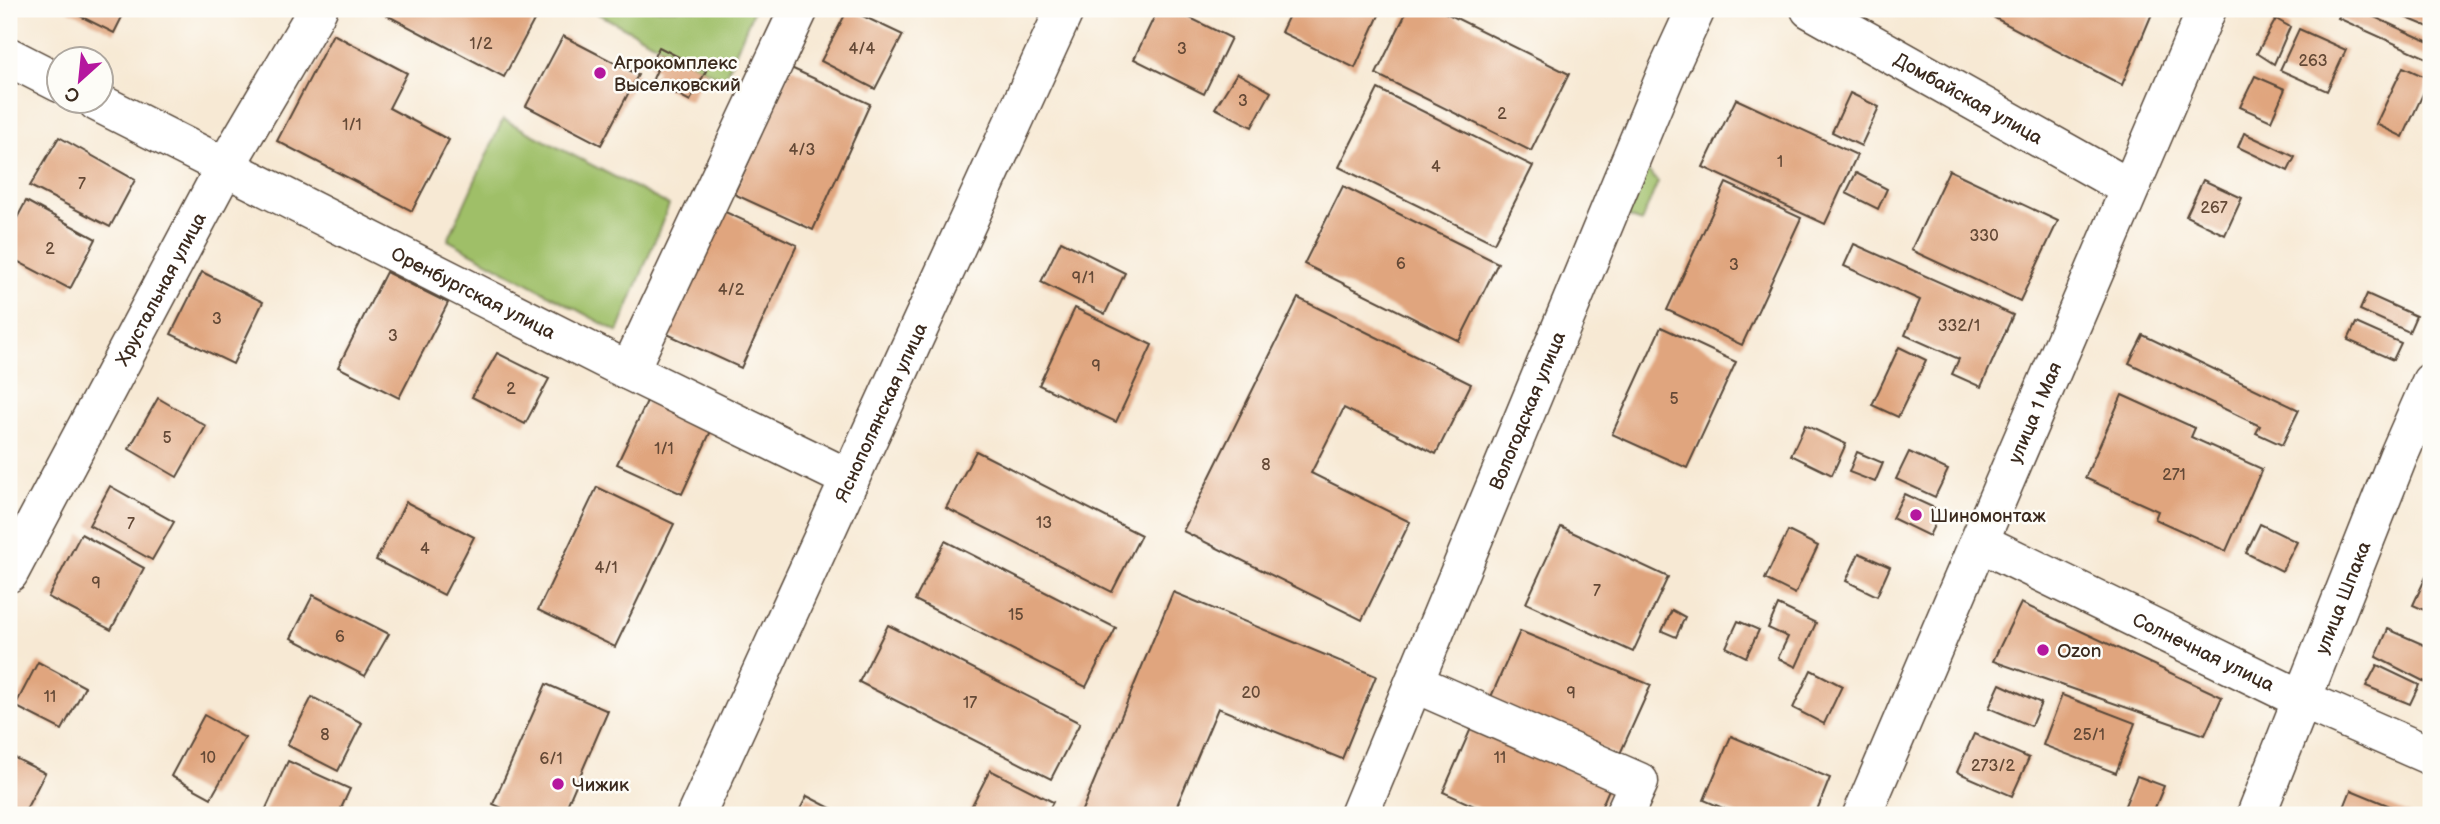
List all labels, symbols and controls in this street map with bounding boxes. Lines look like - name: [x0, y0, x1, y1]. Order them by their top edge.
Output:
- house number: 1/2: [470, 35, 493, 54]
- house number: 4/4: [849, 40, 876, 59]
- house number: 3: [1177, 40, 1187, 59]
- north arrow: [46, 46, 116, 116]
- street label: Домбайская улица: [1889, 48, 2046, 150]
- place label: Агрокомплекс Выселковский: [613, 52, 741, 97]
- house number: 263: [2298, 52, 2328, 71]
- marker: Агрокомплекс Выселковский: [592, 65, 608, 81]
- text: С: [62, 81, 84, 107]
- house number: 3: [1238, 92, 1248, 111]
- house number: 2: [1497, 105, 1507, 124]
- house number: 1/1: [342, 116, 362, 135]
- house number: 4/3: [789, 141, 816, 160]
- house number: 1: [1777, 153, 1783, 172]
- house number: 4: [1431, 158, 1441, 177]
- house number: 7: [78, 175, 86, 194]
- house number: 267: [2200, 199, 2228, 218]
- street label: Хрустальная улица: [111, 209, 212, 370]
- house number: 330: [1969, 227, 1999, 246]
- house number: 2: [45, 240, 55, 259]
- street label: Оренбургская улица: [387, 243, 559, 345]
- house number: 6: [1396, 255, 1406, 274]
- house number: 3: [1729, 256, 1739, 275]
- house number: 9/1: [1072, 269, 1094, 288]
- house number: 4/2: [718, 281, 745, 300]
- house number: 3: [212, 310, 222, 329]
- house number: 332/1: [1938, 317, 1980, 336]
- street label: Яснополянская улица: [831, 319, 933, 506]
- house number: 3: [388, 327, 398, 346]
- street label: Вологодская улица: [1485, 328, 1571, 493]
- house number: 9: [1091, 357, 1101, 376]
- street label: улица 1 Мая: [2004, 359, 2068, 467]
- house number: 2: [506, 380, 516, 399]
- house number: 5: [1669, 390, 1679, 409]
- house number: 5: [162, 429, 172, 448]
- house number: 1/1: [654, 440, 674, 459]
- house number: 8: [1261, 456, 1271, 475]
- house number: 271: [2162, 466, 2186, 485]
- place label: Шиномонтаж: [1930, 505, 2047, 528]
- marker: Шиномонтаж: [1908, 507, 1924, 523]
- house number: 13: [1036, 514, 1052, 533]
- house number: 7: [127, 515, 135, 534]
- street label: улица Шпака: [2311, 538, 2376, 658]
- house number: 4: [420, 540, 430, 559]
- house number: 4/1: [594, 559, 618, 578]
- house number: 9: [91, 574, 101, 593]
- house number: 7: [1593, 582, 1601, 601]
- house number: 15: [1008, 606, 1024, 625]
- street label: Солнечная улица: [2128, 609, 2278, 697]
- house number: 6: [335, 628, 345, 647]
- place label: Ozon: [2057, 640, 2102, 663]
- marker: Ozon: [2035, 642, 2051, 658]
- house number: 20: [1242, 684, 1260, 703]
- house number: 9: [1566, 684, 1576, 703]
- house number: 11: [44, 688, 56, 707]
- house number: 17: [963, 694, 977, 713]
- house number: 8: [320, 726, 330, 745]
- house number: 25/1: [2073, 726, 2105, 745]
- house number: 10: [200, 749, 216, 768]
- house number: 11: [1494, 749, 1506, 768]
- house number: 6/1: [539, 750, 563, 769]
- house number: 273/2: [1971, 757, 2015, 776]
- place label: Чижик: [572, 774, 629, 797]
- marker: Чижик: [550, 776, 566, 792]

